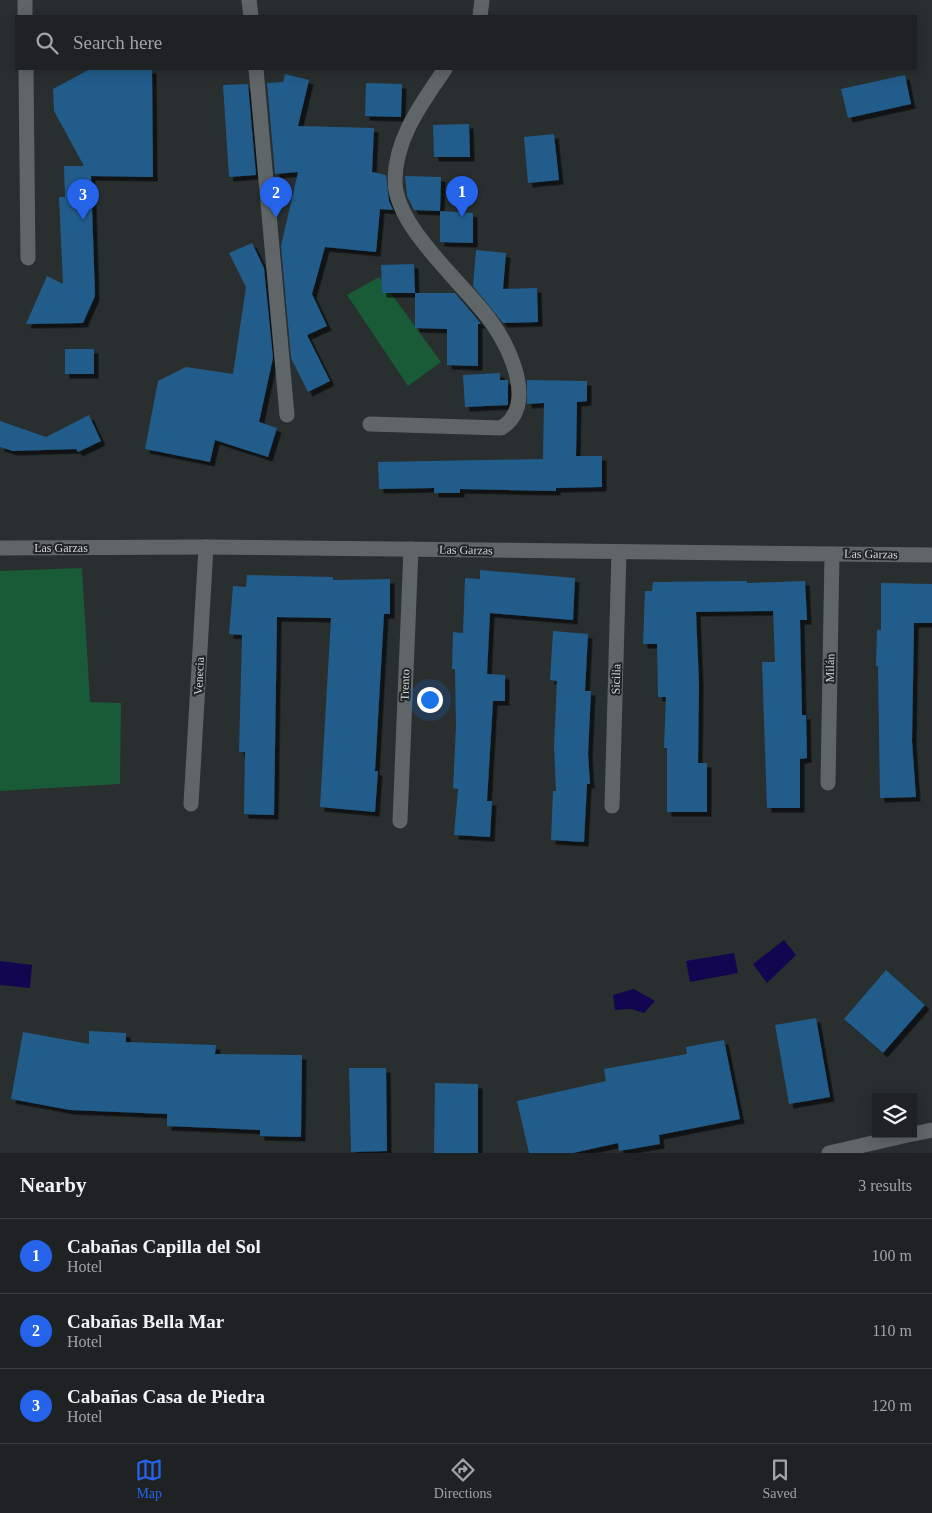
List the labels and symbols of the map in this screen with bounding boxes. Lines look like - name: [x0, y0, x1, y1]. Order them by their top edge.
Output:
- pin: 1: [446, 176, 478, 217]
- pin: 2: [260, 177, 292, 218]
- pin: 3: [67, 179, 99, 220]
- street label: Las Garzas: [34, 541, 88, 555]
- street label: Las Garzas: [439, 543, 493, 557]
- street label: Las Garzas: [844, 547, 898, 561]
- street label: Milán: [823, 654, 837, 682]
- street label: Venecia: [191, 656, 207, 695]
- street label: Sicilia: [608, 663, 624, 695]
- street label: Trento: [397, 669, 413, 701]
- your location: [417, 687, 443, 713]

